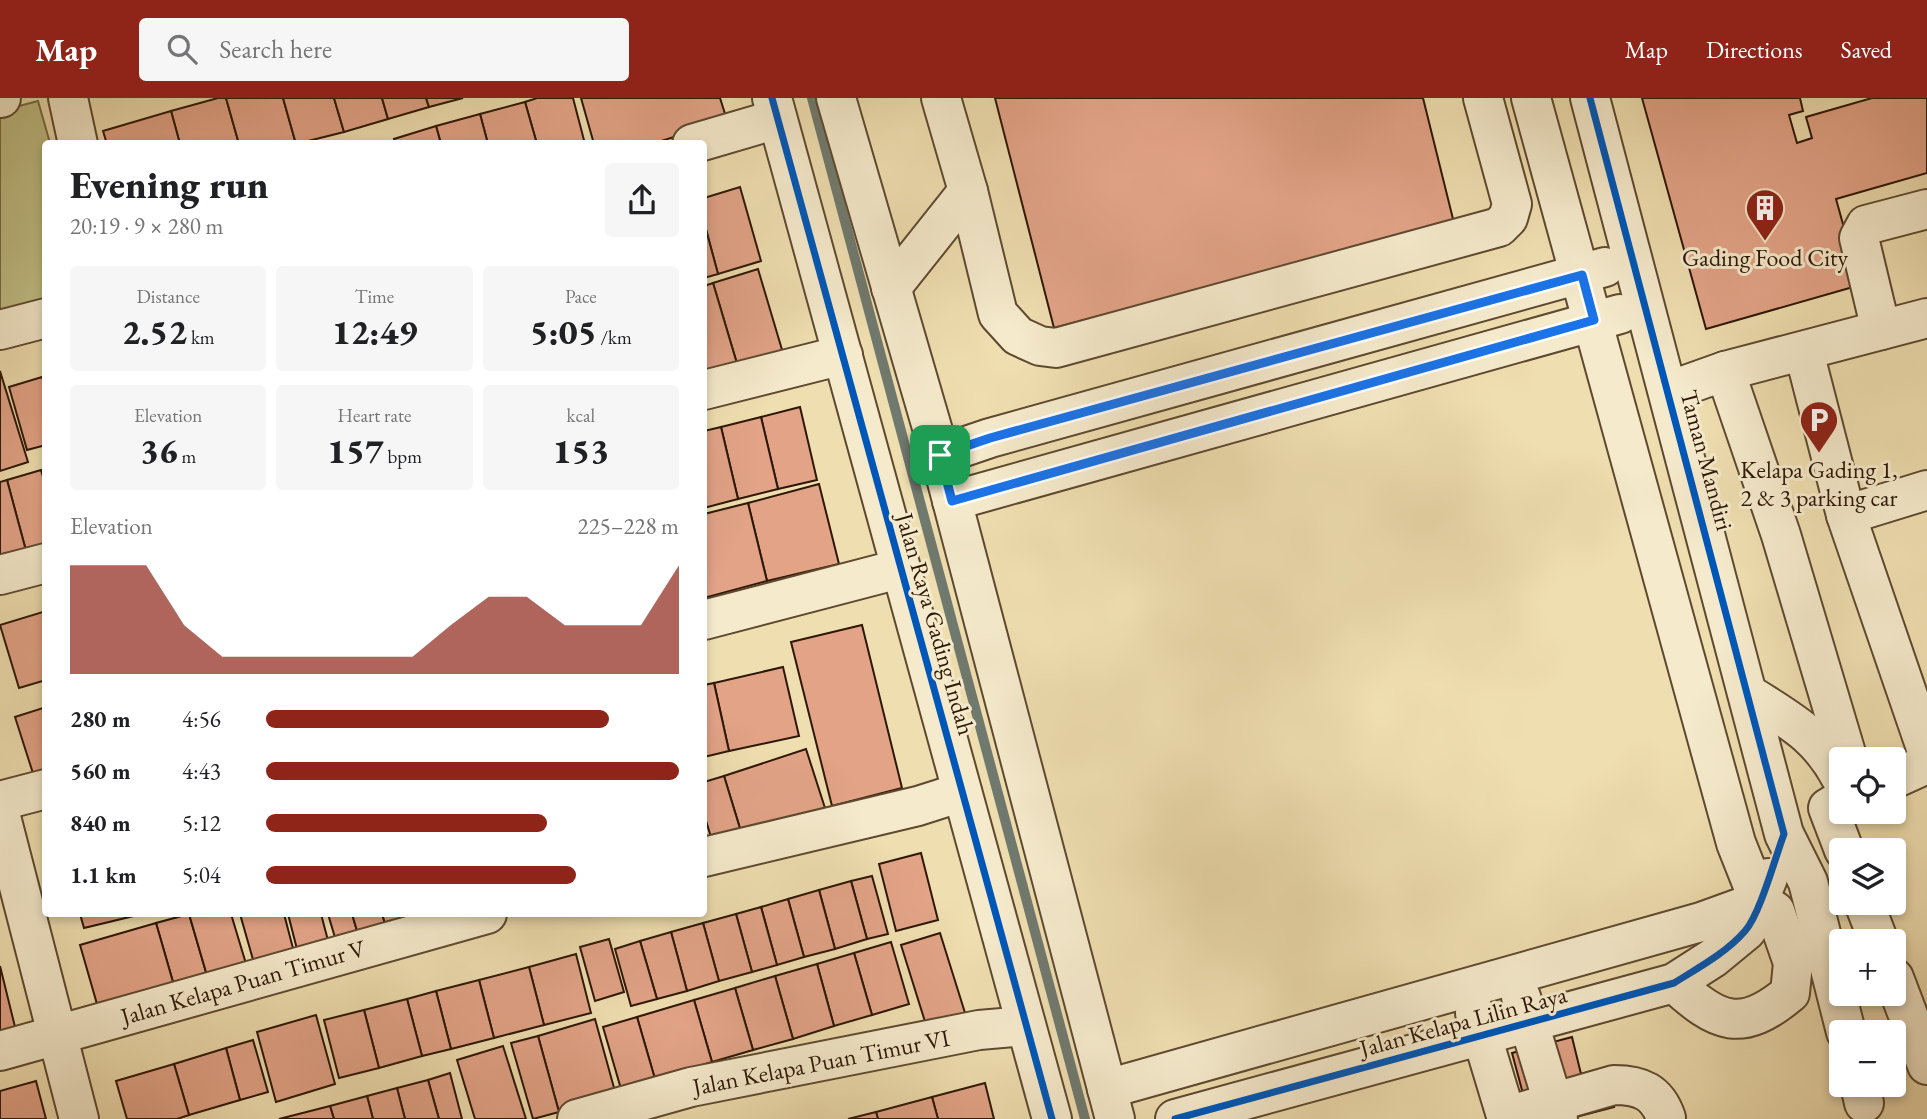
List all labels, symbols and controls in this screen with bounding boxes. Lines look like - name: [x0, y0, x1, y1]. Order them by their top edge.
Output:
- search box: [139, 18, 629, 81]
- text: Map: [35, 28, 97, 71]
- icon: search: [163, 30, 201, 68]
- text: Search here: [219, 32, 332, 66]
- text: Map: [1625, 34, 1668, 65]
- text: Directions: [1706, 34, 1803, 65]
- text: Saved: [1841, 34, 1892, 65]
- text: Evening run: [70, 160, 268, 209]
- button: share: [605, 163, 679, 237]
- building icon: Gading Food City: [1744, 187, 1786, 242]
- text: 20:19 · 9 × 280 m: [70, 211, 223, 241]
- place label: Gading Food City: [1682, 242, 1849, 273]
- text: Distance: [136, 284, 200, 309]
- text: Time: [355, 284, 394, 309]
- text: Pace: [565, 284, 597, 309]
- text: 2.52: [122, 309, 187, 354]
- text: 12:49: [332, 309, 417, 354]
- text: 5:05: [530, 309, 597, 354]
- text: km: [187, 325, 215, 350]
- text: /km: [597, 325, 632, 350]
- street label: Taman Mandiri: [1673, 386, 1741, 534]
- parking icon: Kelapa Gading 1, 2 & 3 parking car: [1798, 399, 1840, 454]
- text: Elevation: [134, 403, 202, 428]
- text: Heart rate: [338, 403, 411, 428]
- text: kcal: [567, 403, 595, 428]
- pin: [910, 425, 970, 485]
- text: 36: [140, 428, 178, 473]
- text: 157: [327, 428, 384, 473]
- text: 153: [552, 428, 609, 473]
- icon: arrive: [921, 436, 959, 474]
- text: m: [178, 444, 196, 469]
- text: bpm: [384, 444, 422, 469]
- place label: Kelapa Gading 1, 2 & 3 parking car: [1740, 454, 1898, 513]
- street label: Jalan Raya Gading Indah: [889, 508, 983, 739]
- text: Elevation: [70, 511, 153, 541]
- text: 225–228 m: [578, 511, 679, 541]
- text: 280 m: [70, 704, 131, 734]
- text: 4:56: [182, 704, 221, 734]
- map controls: [1829, 747, 1906, 1097]
- button: locate: [1829, 747, 1906, 824]
- text: 560 m: [70, 756, 131, 786]
- text: 4:43: [182, 756, 221, 786]
- text: 840 m: [70, 808, 131, 838]
- text: 5:12: [182, 808, 221, 838]
- button: layers: [1829, 838, 1906, 915]
- text: 1.1 km: [70, 860, 137, 890]
- text: 5:04: [182, 860, 221, 890]
- button: +: [1829, 929, 1906, 1006]
- street label: Jalan Kelapa Puan Timur V: [115, 932, 370, 1032]
- street label: Jalan Kelapa Lilin Raya: [1354, 978, 1570, 1064]
- button: −: [1829, 1020, 1906, 1097]
- street label: Jalan Kelapa Puan Timur VI: [688, 1022, 952, 1103]

